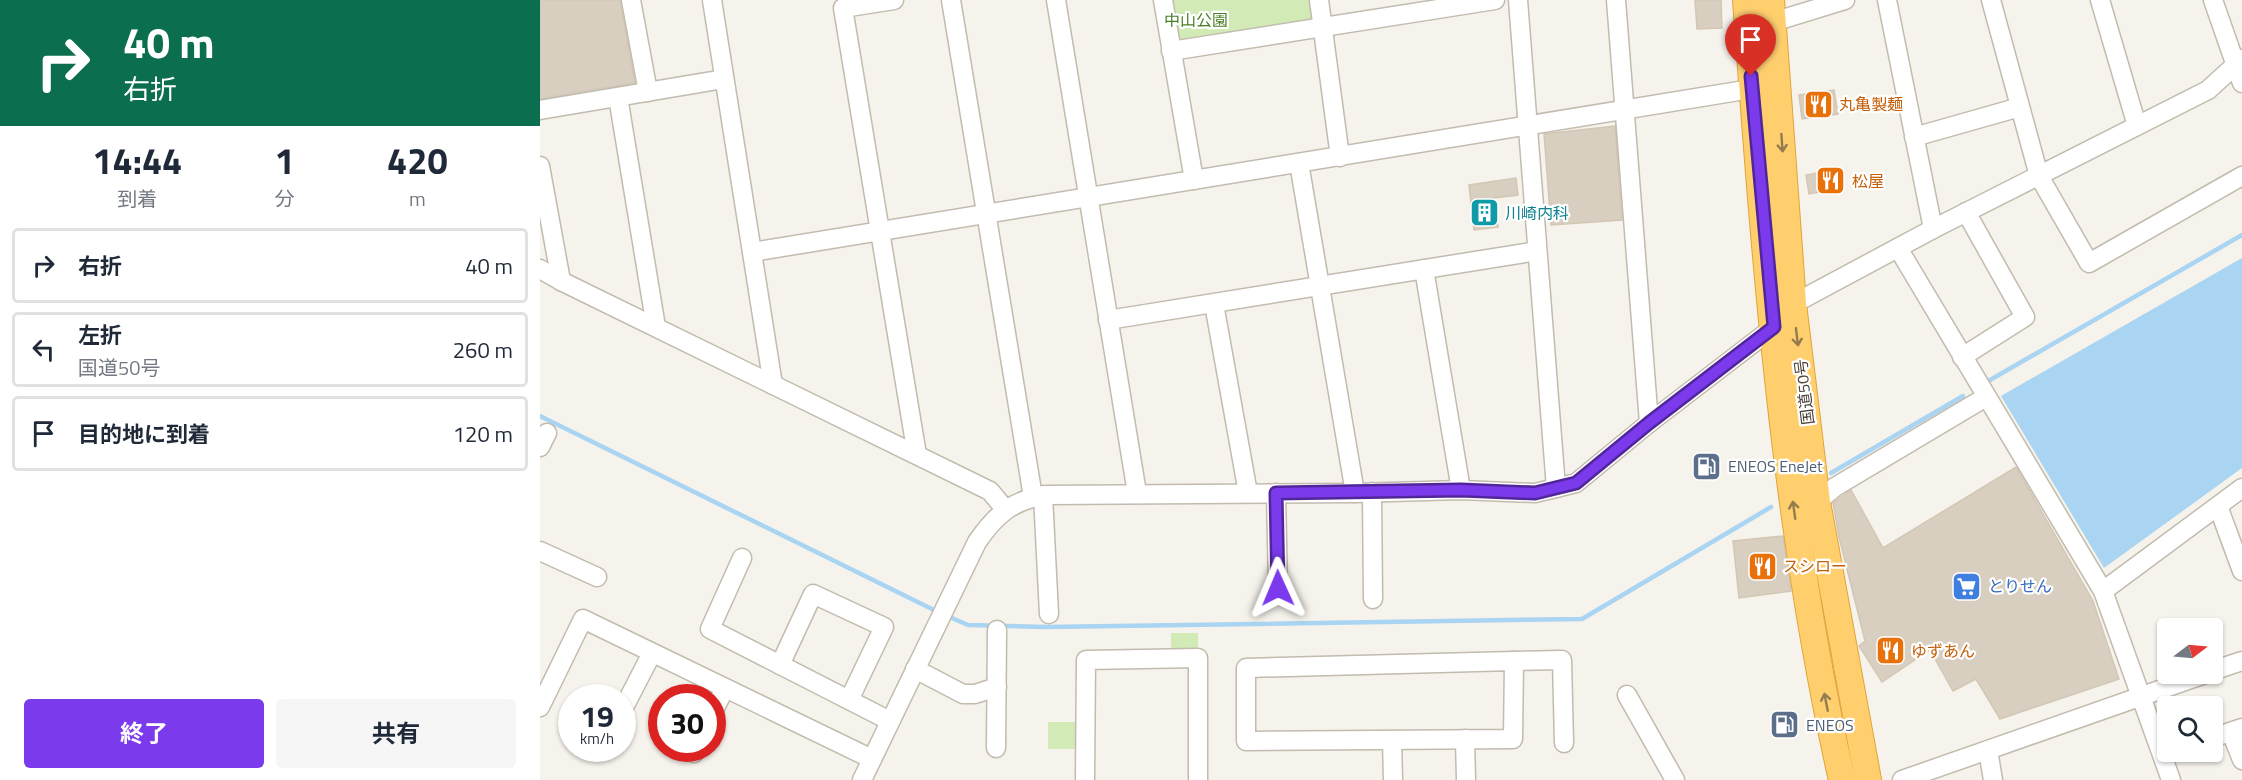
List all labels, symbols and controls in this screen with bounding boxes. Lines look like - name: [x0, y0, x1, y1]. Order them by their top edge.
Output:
- park label: 中山公園: [1164, 8, 1228, 32]
- text: 40 m: [123, 10, 215, 74]
- pin: [1725, 14, 1776, 76]
- icon: arrive: [1734, 23, 1767, 56]
- icon: right: [24, 24, 102, 102]
- text: 右折: [123, 68, 177, 109]
- restaurant icon: 丸亀製麺: [1802, 88, 1834, 120]
- place label: 丸亀製麺: [1839, 92, 1903, 116]
- text: 14:44: [92, 133, 182, 188]
- text: 1: [275, 133, 295, 188]
- text: 420: [387, 133, 448, 188]
- one-way arrow: [1776, 133, 1787, 153]
- restaurant icon: 松屋: [1815, 165, 1847, 197]
- place label: 松屋: [1852, 169, 1884, 193]
- text: 到着: [117, 183, 157, 214]
- text: 分: [275, 183, 295, 214]
- text: m: [409, 183, 426, 214]
- building icon: 川崎内科: [1468, 197, 1500, 229]
- place label: 川崎内科: [1505, 201, 1569, 225]
- icon: right: [27, 249, 60, 282]
- text: 右折: [78, 249, 122, 283]
- text: 40 m: [465, 249, 513, 283]
- text: 左折: [78, 318, 122, 352]
- one-way arrow: [1792, 327, 1803, 347]
- icon: left: [27, 333, 60, 366]
- text: 260 m: [453, 333, 513, 367]
- text: 国道50号: [78, 352, 160, 383]
- street label: 国道50号: [1788, 358, 1820, 426]
- icon: arrive: [27, 417, 60, 450]
- text: 目的地に到着: [78, 417, 210, 451]
- text: 120 m: [453, 417, 513, 451]
- fuel station icon: ENEOS EneJet: [1691, 450, 1723, 482]
- place label: ENEOS EneJet: [1728, 454, 1823, 478]
- one-way arrow: [1788, 500, 1799, 520]
- restaurant icon: スシロー: [1746, 550, 1778, 582]
- place label: スシロー: [1783, 554, 1847, 578]
- position arrow: [1246, 556, 1310, 620]
- supermarket icon: とりせん: [1951, 570, 1983, 602]
- place label: とりせん: [1988, 574, 2052, 598]
- north arrow: [2157, 618, 2223, 684]
- map controls: [2157, 618, 2223, 762]
- restaurant icon: ゆずあん: [1874, 635, 1906, 667]
- place label: ゆずあん: [1911, 639, 1975, 663]
- speed limit sign: 30: [648, 684, 726, 762]
- text: 19: [580, 693, 614, 739]
- one-way arrow: [1820, 693, 1831, 712]
- button: search: [2157, 696, 2223, 762]
- button: 終了: [24, 699, 264, 768]
- button: 共有: [276, 699, 516, 768]
- fuel station icon: ENEOS: [1769, 709, 1801, 741]
- place label: ENEOS: [1806, 713, 1854, 737]
- text: km/h: [580, 727, 614, 750]

